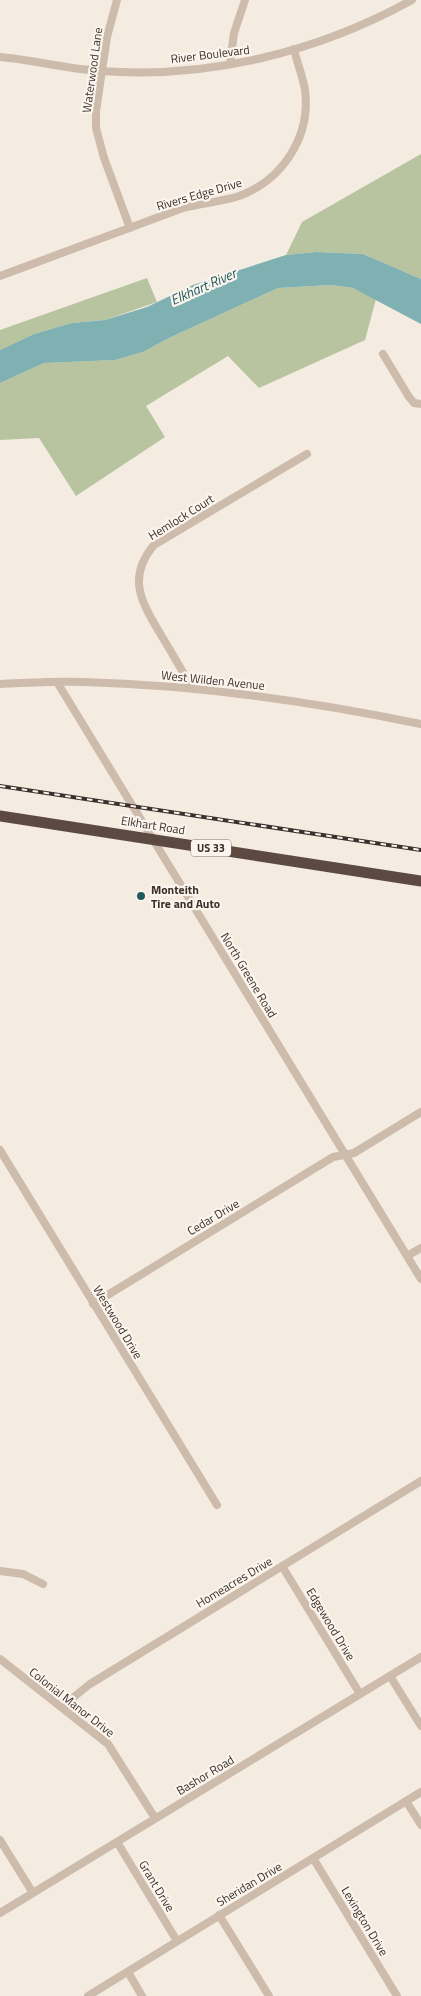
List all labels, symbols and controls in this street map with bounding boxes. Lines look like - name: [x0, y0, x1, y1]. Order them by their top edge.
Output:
- street label: Waterwood Lane: [77, 26, 107, 114]
- street label: River Boulevard: [169, 40, 251, 68]
- street label: Rivers Edge Drive: [154, 173, 244, 215]
- water label: Elkhart River: [167, 262, 241, 310]
- street label: Hemlock Court: [144, 489, 218, 545]
- street label: West Wilden Avenue: [160, 665, 266, 695]
- street label: Elkhart Road: [120, 811, 186, 839]
- road number: US 33: [191, 840, 231, 856]
- place label: Monteith Tire and Auto: [151, 880, 220, 913]
- marker: Monteith Tire and Auto: [135, 890, 147, 902]
- street label: North Greene Road: [216, 929, 282, 1021]
- street label: Cedar Drive: [183, 1194, 243, 1240]
- street label: Westwood Drive: [88, 1281, 148, 1363]
- street label: Homeacres Drive: [192, 1552, 276, 1612]
- street label: Edgewood Drive: [302, 1584, 360, 1664]
- street label: Colonial Manor Drive: [25, 1662, 119, 1742]
- street label: Bashor Road: [172, 1750, 238, 1800]
- street label: Grant Drive: [134, 1857, 180, 1915]
- street label: Sheridan Drive: [213, 1857, 285, 1911]
- street label: Lexington Drive: [337, 1883, 393, 1959]

